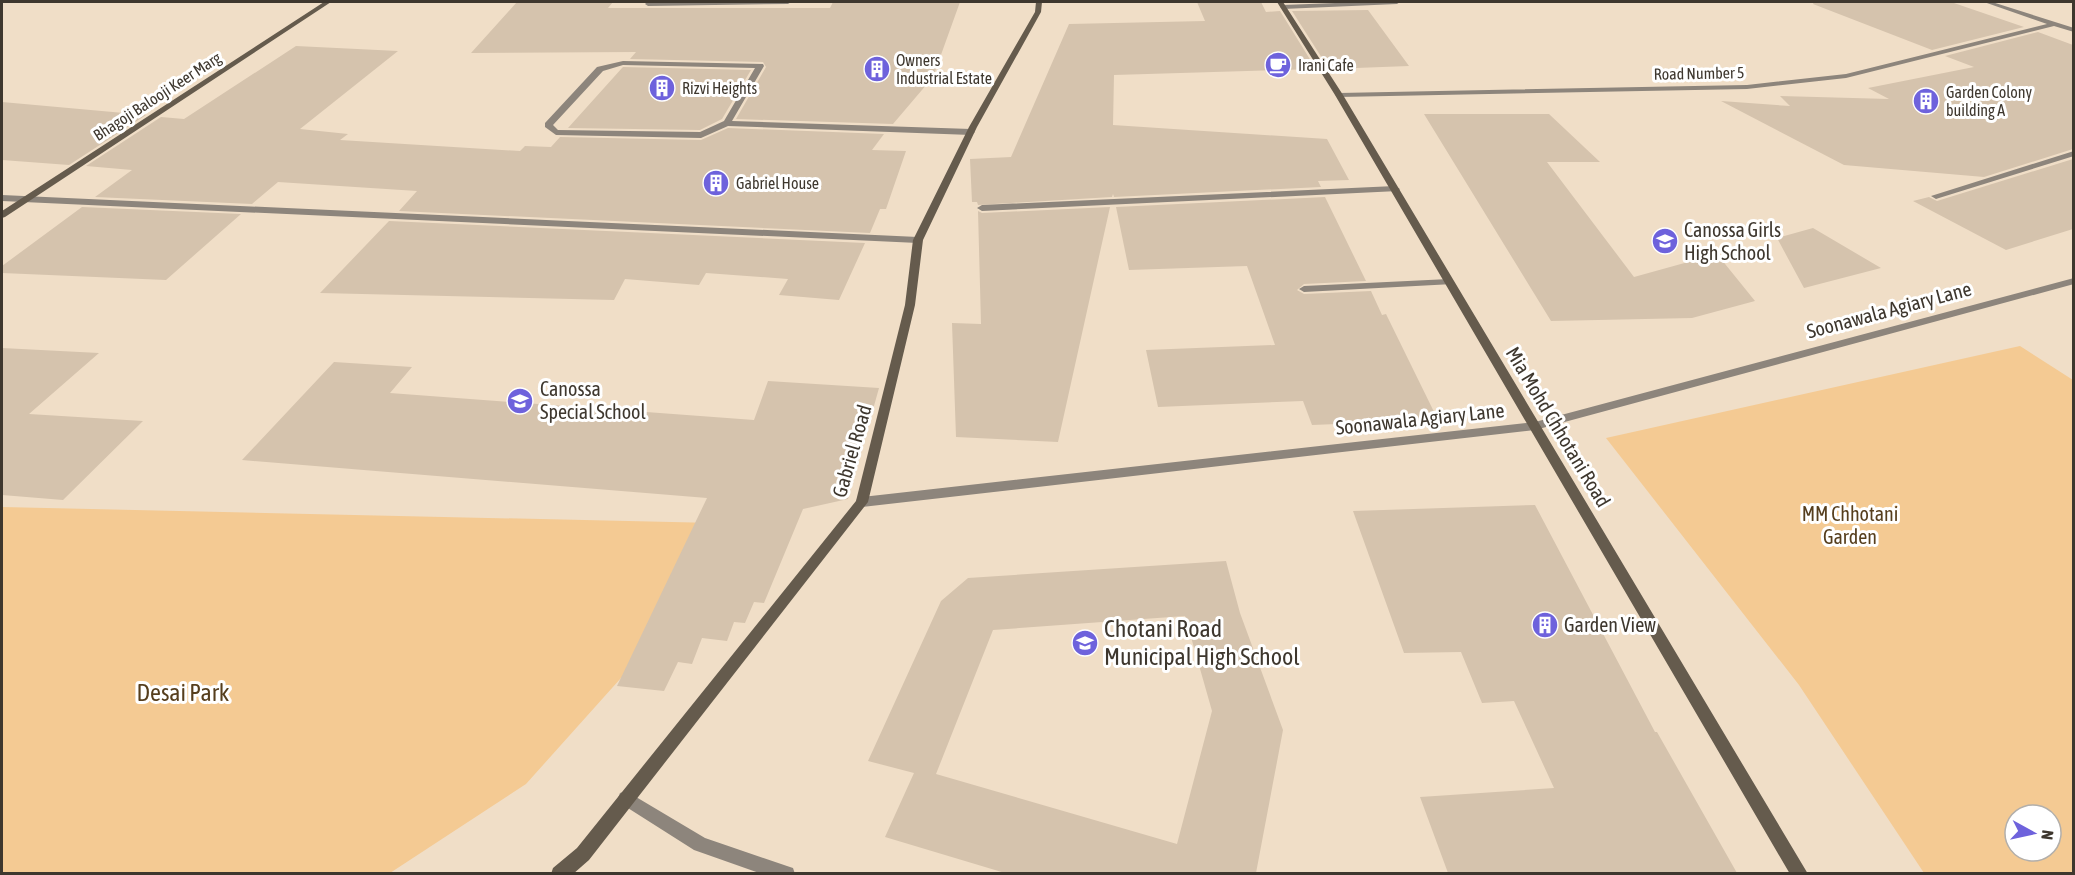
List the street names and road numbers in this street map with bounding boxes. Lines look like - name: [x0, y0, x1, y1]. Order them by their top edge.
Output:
- street label: Bhagoji Balooji Keer Marg: [90, 48, 225, 145]
- street label: Road Number 5: [1653, 63, 1745, 83]
- street label: Soonawala Agiary Lane: [1804, 276, 1974, 343]
- street label: Mia Mohd Chhotani Road: [1501, 342, 1615, 511]
- street label: Soonawala Agiary Lane: [1334, 398, 1505, 439]
- street label: Gabriel Road: [827, 402, 876, 500]

